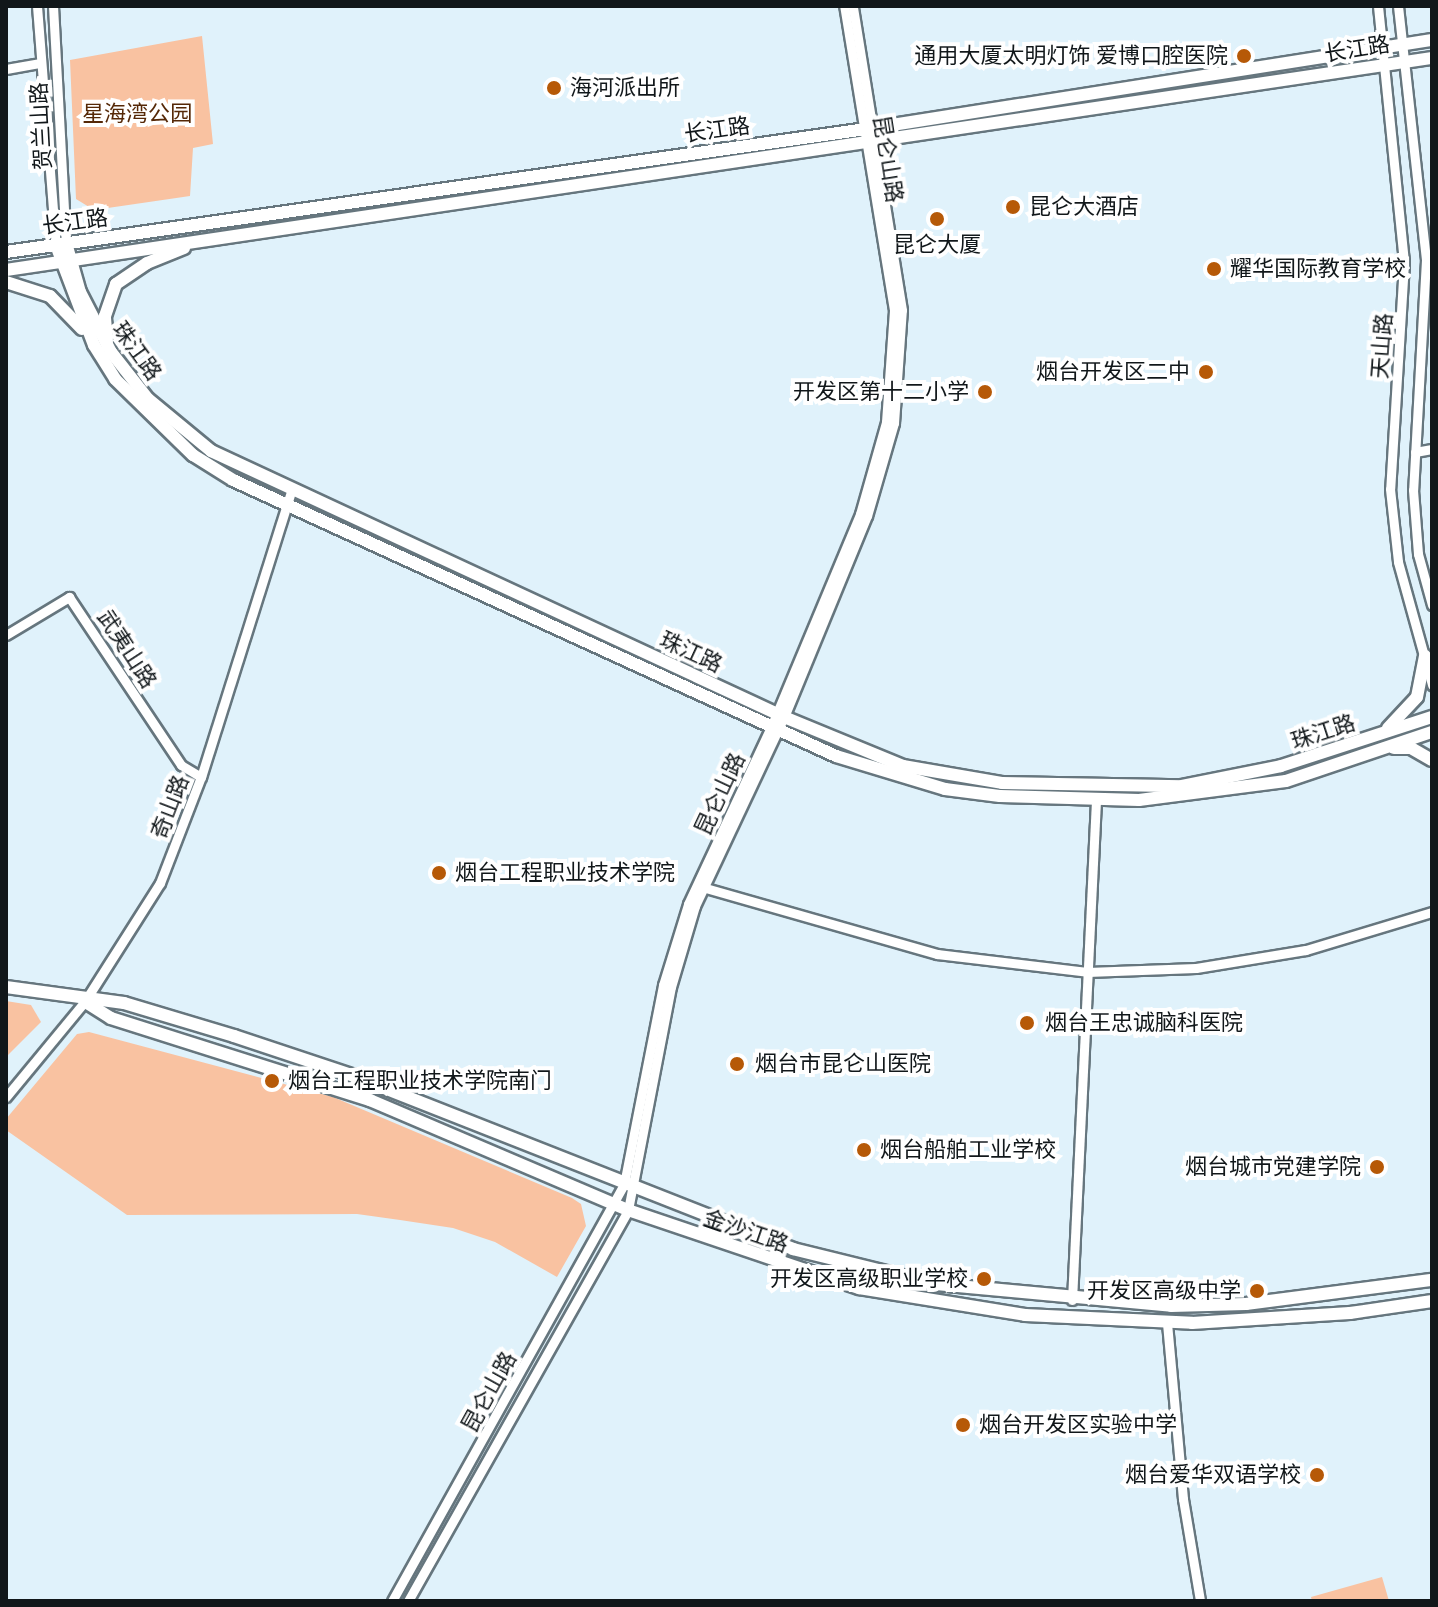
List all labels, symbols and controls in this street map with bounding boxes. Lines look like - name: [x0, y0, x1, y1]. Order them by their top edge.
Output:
- street label: 长江路: [1322, 31, 1392, 67]
- place label: 通用大厦太明灯饰 爱博口腔医院: [914, 43, 1228, 69]
- marker: 通用大厦太明灯饰 爱博口腔医院: [1235, 47, 1253, 65]
- place label: 海河派出所: [570, 75, 680, 101]
- marker: 海河派出所: [545, 79, 563, 97]
- street label: 贺兰山路: [26, 81, 56, 171]
- park label: 星海湾公园: [82, 101, 192, 127]
- street label: 长江路: [682, 112, 752, 148]
- street label: 昆仑山路: [868, 113, 908, 205]
- place label: 昆仑大酒店: [1029, 194, 1139, 220]
- marker: 昆仑大酒店: [1004, 198, 1022, 216]
- street label: 长江路: [40, 204, 110, 240]
- marker: 昆仑大厦: [928, 210, 946, 228]
- place label: 昆仑大厦: [893, 232, 981, 258]
- place label: 耀华国际教育学校: [1230, 256, 1406, 282]
- marker: 耀华国际教育学校: [1205, 260, 1223, 278]
- street label: 天山路: [1367, 312, 1397, 380]
- street label: 珠江路: [107, 317, 167, 385]
- place label: 烟台开发区二中: [1036, 359, 1190, 385]
- marker: 烟台开发区二中: [1197, 363, 1215, 381]
- place label: 开发区第十二小学: [793, 379, 969, 405]
- marker: 开发区第十二小学: [976, 383, 994, 401]
- street label: 武夷山路: [92, 605, 162, 693]
- street label: 珠江路: [656, 626, 726, 678]
- street label: 珠江路: [1288, 709, 1358, 755]
- street label: 昆仑山路: [689, 749, 751, 839]
- street label: 奇山路: [146, 771, 194, 843]
- place label: 烟台工程职业技术学院: [455, 860, 675, 886]
- marker: 烟台工程职业技术学院: [430, 864, 448, 882]
- place label: 烟台王忠诚脑科医院: [1045, 1010, 1243, 1036]
- marker: 烟台王忠诚脑科医院: [1016, 1012, 1038, 1034]
- place label: 烟台市昆仑山医院: [755, 1051, 931, 1077]
- marker: 烟台市昆仑山医院: [726, 1053, 748, 1075]
- place label: 烟台工程职业技术学院南门: [288, 1068, 552, 1094]
- marker: 烟台工程职业技术学院南门: [263, 1072, 281, 1090]
- place label: 烟台船舶工业学校: [880, 1137, 1056, 1163]
- marker: 烟台船舶工业学校: [855, 1141, 873, 1159]
- place label: 烟台城市党建学院: [1185, 1154, 1361, 1180]
- marker: 烟台城市党建学院: [1368, 1158, 1386, 1176]
- street label: 金沙江路: [700, 1204, 792, 1258]
- place label: 开发区高级职业学校: [770, 1266, 968, 1292]
- marker: 开发区高级职业学校: [975, 1270, 993, 1288]
- place label: 开发区高级中学: [1087, 1278, 1241, 1304]
- marker: 开发区高级中学: [1248, 1282, 1266, 1300]
- street label: 昆仑山路: [456, 1347, 522, 1437]
- place label: 烟台开发区实验中学: [979, 1412, 1177, 1438]
- marker: 烟台开发区实验中学: [954, 1416, 972, 1434]
- place label: 烟台爱华双语学校: [1125, 1462, 1301, 1488]
- marker: 烟台爱华双语学校: [1308, 1466, 1326, 1484]

